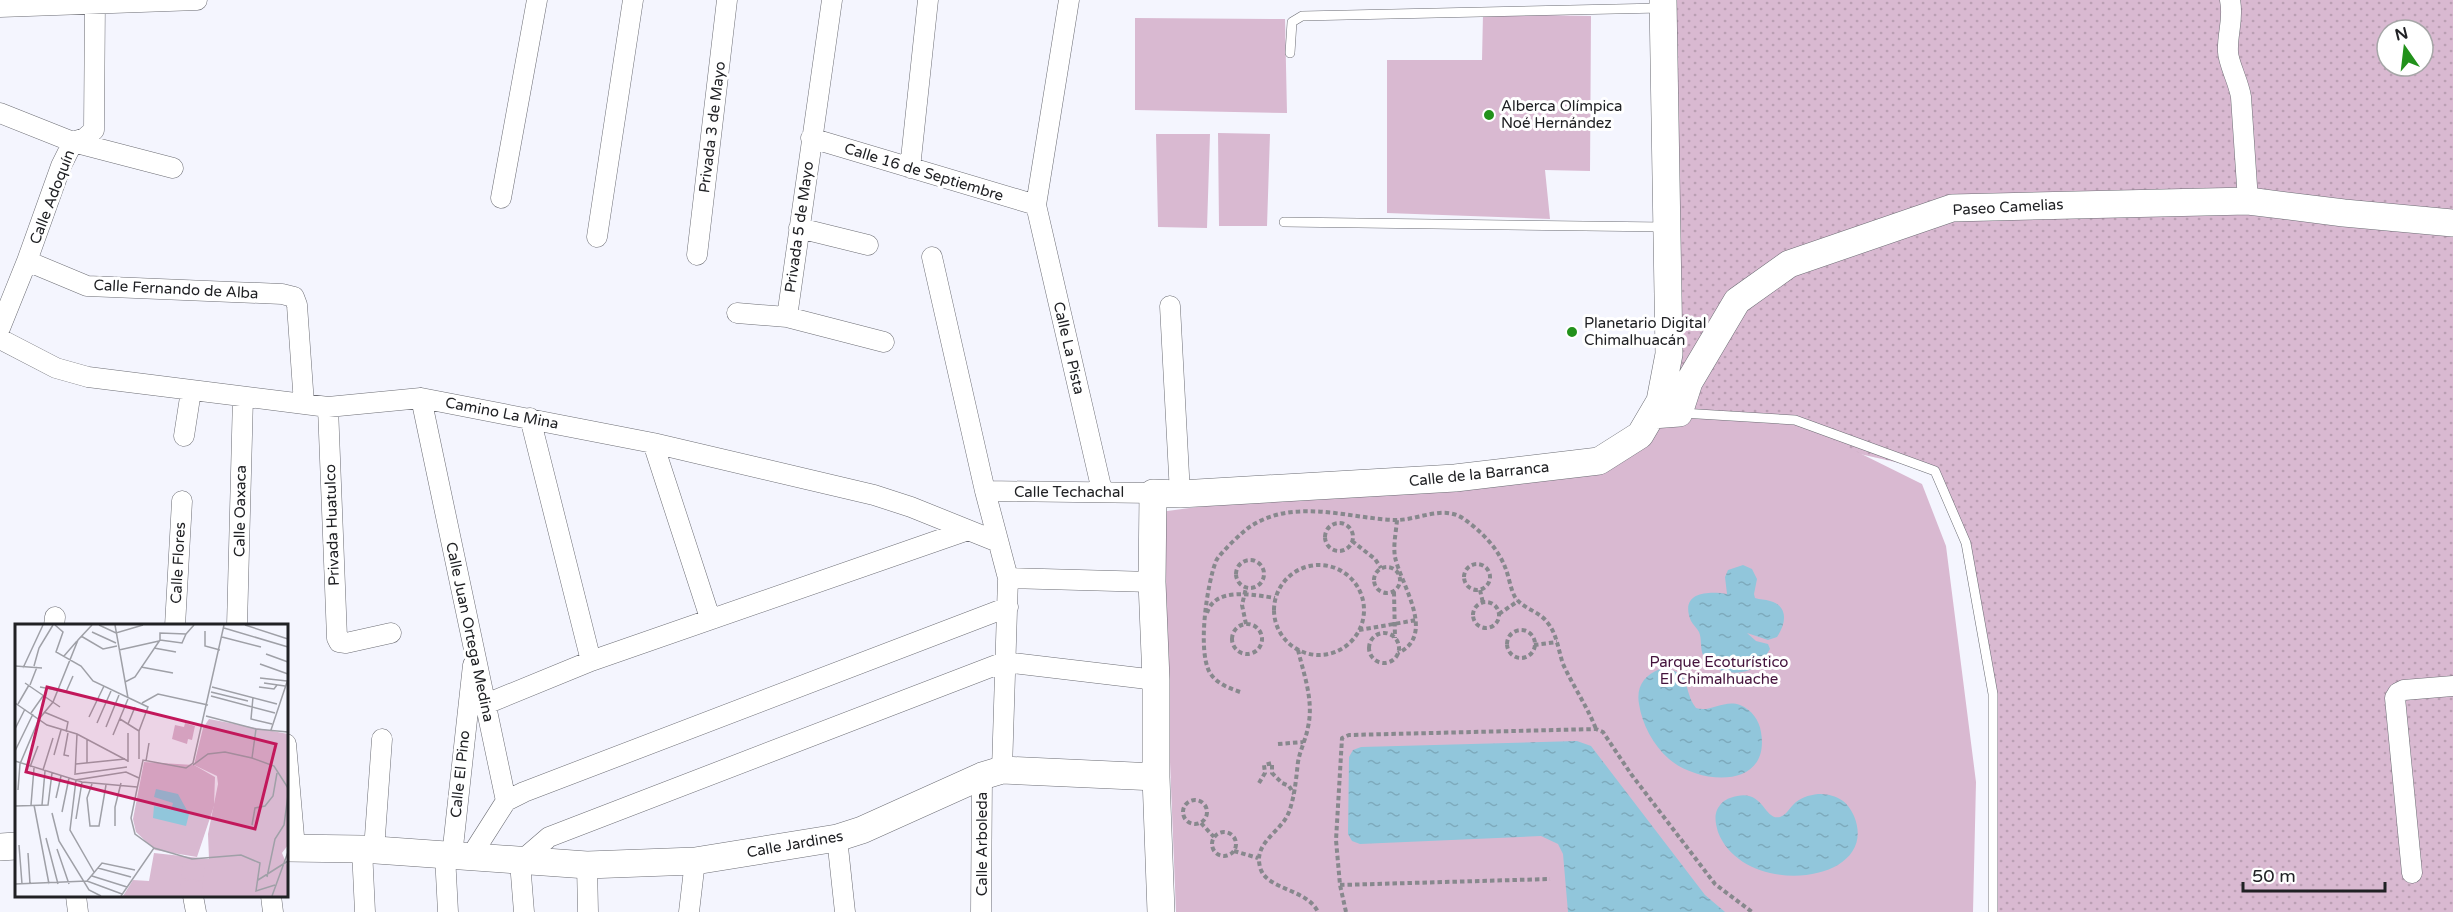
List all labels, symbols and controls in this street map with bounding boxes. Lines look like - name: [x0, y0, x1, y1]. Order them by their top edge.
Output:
- north arrow: [2375, 18, 2435, 78]
- text: N: [2393, 23, 2410, 46]
- street label: Privada 3 de Mayo: [695, 60, 729, 194]
- place label: Alberca Olímpica Noé Hernández: [1501, 97, 1623, 132]
- marker: Alberca Olímpica Noé Hernández: [1482, 108, 1496, 122]
- street label: Calle 16 de Septiembre: [842, 139, 1006, 205]
- street label: Calle Adoquín: [26, 147, 78, 247]
- street label: Privada 5 de Mayo: [781, 160, 817, 294]
- street label: Paseo Camelias: [1952, 195, 2064, 219]
- street label: Calle Fernando de Alba: [93, 276, 259, 302]
- street label: Calle La Pista: [1050, 300, 1088, 396]
- place label: Planetario Digital Chimalhuacán: [1584, 314, 1706, 349]
- marker: Planetario Digital Chimalhuacán: [1565, 325, 1579, 339]
- street label: Camino La Mina: [444, 393, 560, 433]
- street label: Calle de la Barranca: [1408, 458, 1550, 490]
- street label: Privada Huatulco: [321, 464, 343, 586]
- street label: Calle Oaxaca: [230, 465, 250, 557]
- street label: Calle Techachal: [1014, 483, 1124, 501]
- street label: Calle Flores: [167, 522, 189, 604]
- street label: Calle Juan Ortega Medina: [442, 540, 498, 724]
- inset map: [15, 624, 288, 897]
- park label: Parque Ecoturístico El Chimalhuache: [1650, 653, 1789, 688]
- street label: Calle El Pino: [446, 729, 474, 819]
- street label: Calle Arboleda: [973, 792, 991, 896]
- street label: Calle Jardines: [745, 827, 845, 861]
- scale bar: [2243, 855, 2386, 893]
- text: 50 m: [2252, 865, 2296, 887]

